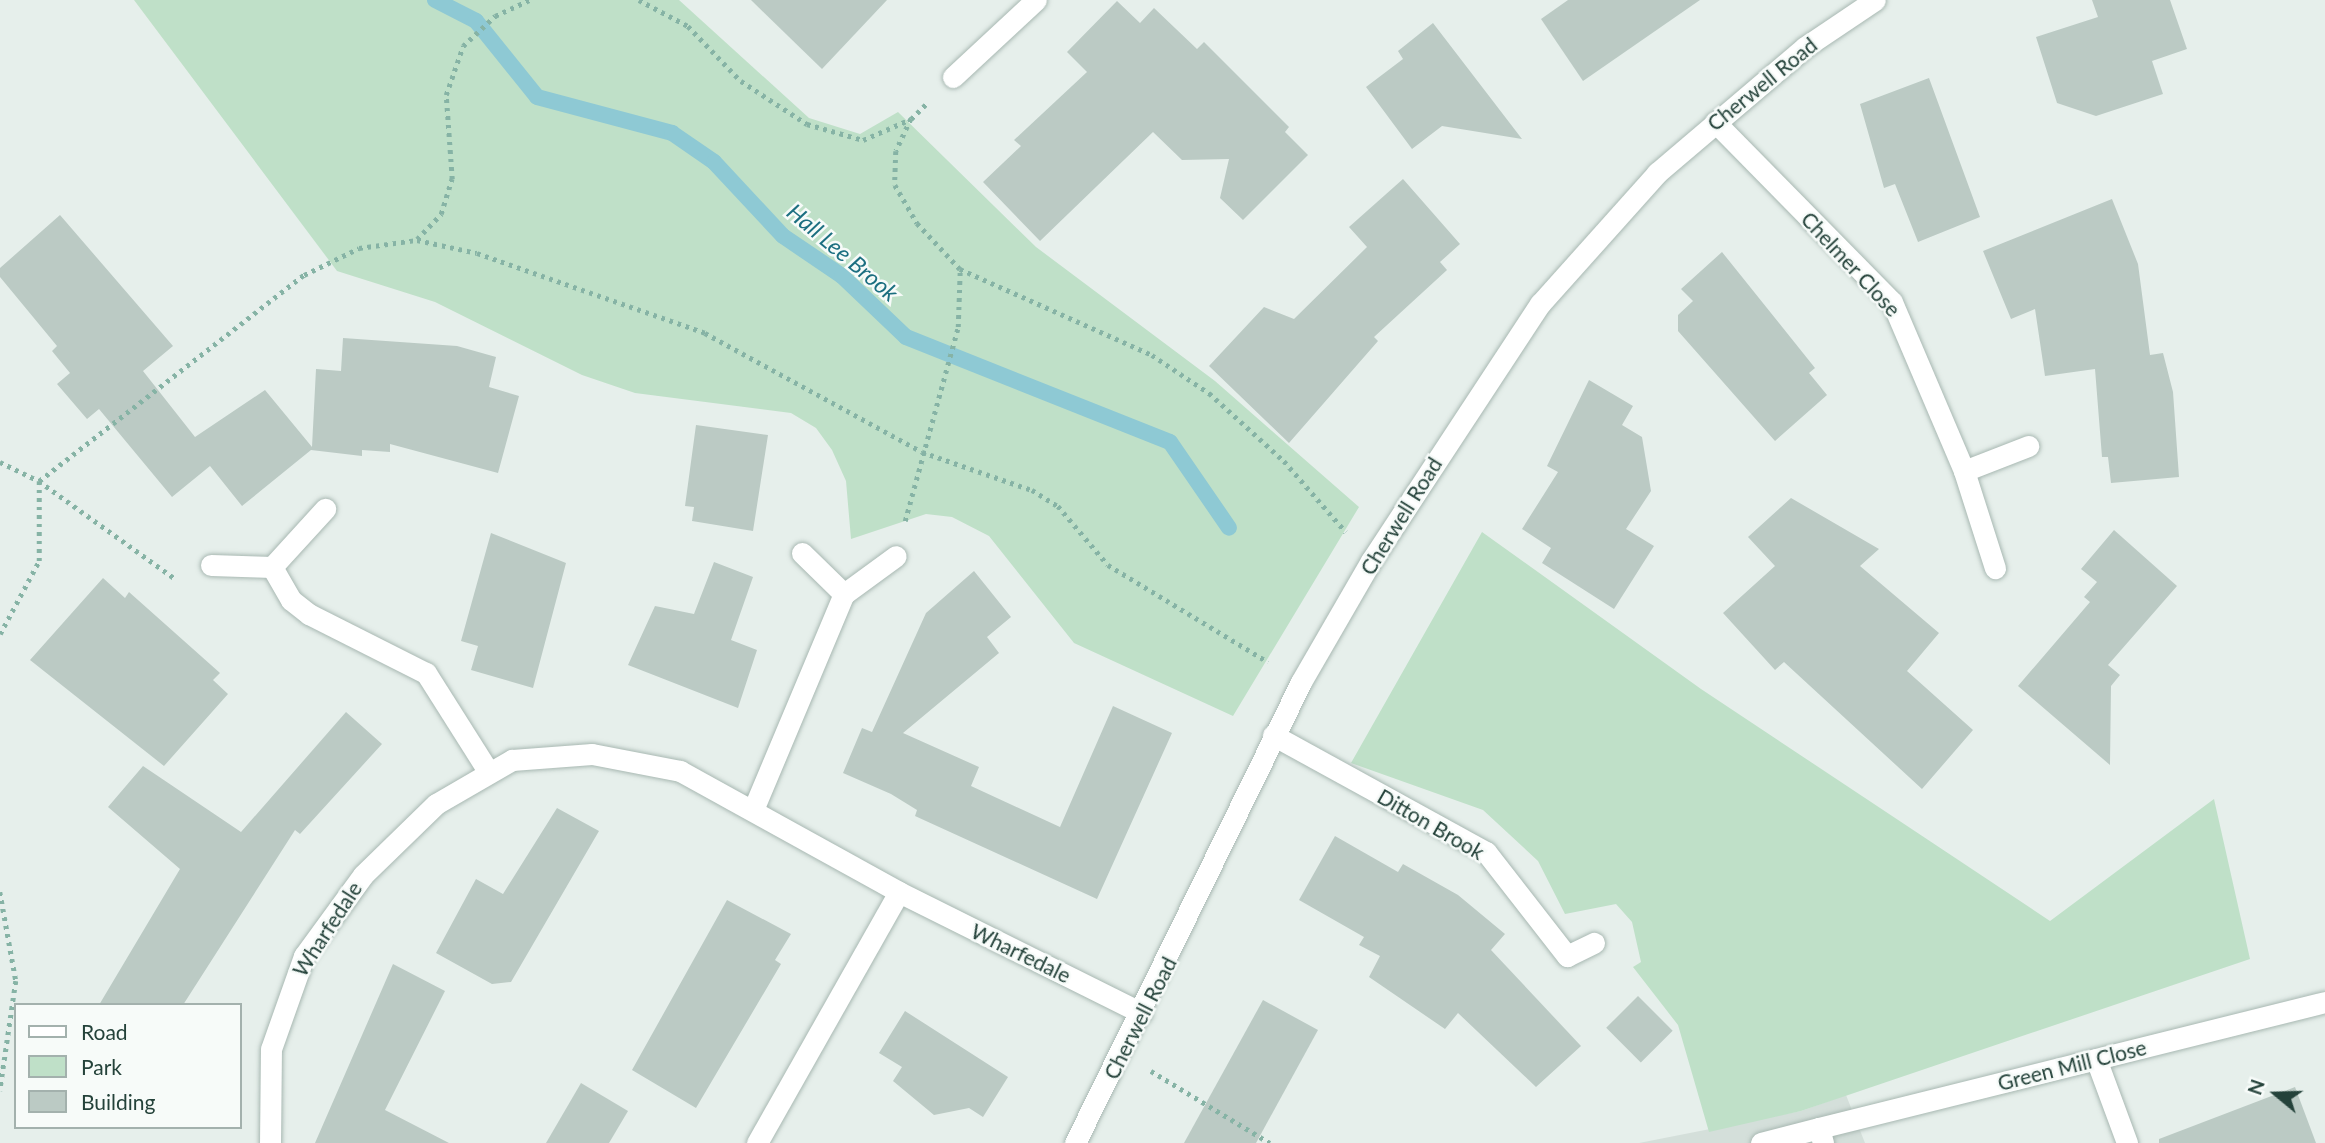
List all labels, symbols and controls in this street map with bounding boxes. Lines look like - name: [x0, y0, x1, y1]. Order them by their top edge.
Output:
- street label: Cherwell Road: [1702, 32, 1822, 136]
- water label: Hall Lee Brook: [782, 197, 904, 307]
- street label: Chelmer Close: [1796, 206, 1906, 322]
- street label: Cherwell Road: [1355, 453, 1447, 579]
- street label: Ditton Brook: [1373, 783, 1489, 865]
- street label: Wharfedale: [287, 877, 367, 981]
- street label: Wharfedale: [967, 918, 1075, 988]
- street label: Cherwell Road: [1098, 953, 1182, 1083]
- legend: [14, 1003, 242, 1129]
- text: Road: [81, 1019, 128, 1044]
- street label: Green Mill Close: [1995, 1034, 2149, 1096]
- text: Park: [81, 1054, 122, 1079]
- north arrow: [2241, 1059, 2311, 1129]
- text: N: [2242, 1076, 2269, 1098]
- text: Building: [81, 1089, 156, 1114]

